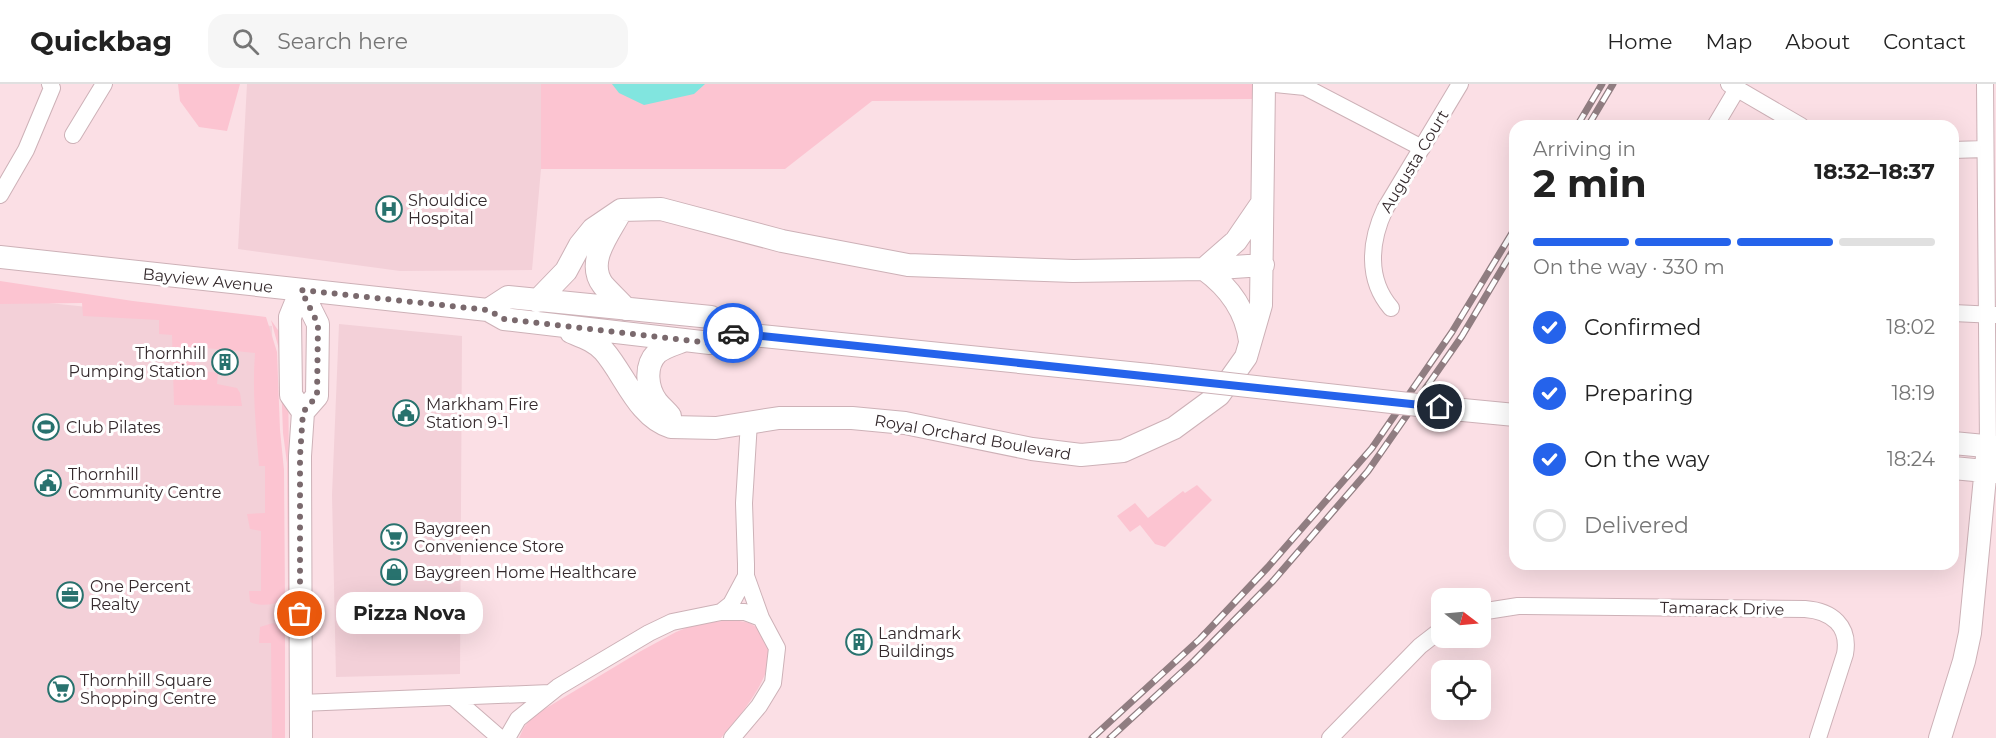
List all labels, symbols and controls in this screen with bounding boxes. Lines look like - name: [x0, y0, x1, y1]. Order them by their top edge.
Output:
- search box: [208, 14, 628, 68]
- text: Quickbag: [30, 24, 172, 58]
- icon: search: [229, 25, 262, 58]
- text: Search here: [277, 28, 408, 55]
- text: Home: [1607, 29, 1672, 54]
- text: Map: [1705, 29, 1752, 54]
- text: About: [1785, 29, 1850, 54]
- text: Contact: [1883, 29, 1966, 54]
- street label: Augusta Court: [1376, 106, 1453, 216]
- text: Arriving in: [1533, 137, 1636, 161]
- text: 18:32–18:37: [1814, 158, 1935, 185]
- text: 2 min: [1533, 159, 1647, 207]
- place label: Shouldice Hospital: [408, 191, 487, 228]
- hospital icon: Shouldice Hospital: [374, 194, 404, 224]
- text: On the way · 330 m: [1533, 255, 1725, 279]
- street label: Bayview Avenue: [142, 264, 274, 297]
- courier: [703, 303, 763, 363]
- icon: check: [1533, 311, 1566, 344]
- text: Confirmed: [1584, 314, 1701, 341]
- text: 18:02: [1886, 315, 1935, 339]
- icon: car: [717, 317, 750, 350]
- place label: Thornhill Pumping Station: [69, 344, 206, 381]
- building icon: Thornhill Pumping Station: [210, 347, 240, 377]
- icon: check: [1533, 377, 1566, 410]
- text: Preparing: [1584, 380, 1693, 407]
- pin: [1414, 381, 1465, 432]
- text: 18:19: [1891, 381, 1935, 405]
- icon: home: [1423, 390, 1456, 423]
- place label: Markham Fire Station 9-1: [426, 395, 538, 432]
- public building icon: Markham Fire Station 9-1: [391, 398, 421, 428]
- street label: Royal Orchard Boulevard: [873, 411, 1073, 464]
- sports icon: Club Pilates: [31, 412, 61, 442]
- place label: Club Pilates: [66, 418, 161, 437]
- icon: check: [1533, 443, 1566, 476]
- text: On the way: [1584, 446, 1709, 473]
- text: 18:24: [1887, 447, 1935, 471]
- place label: Thornhill Community Centre: [68, 465, 221, 502]
- public building icon: Thornhill Community Centre: [33, 468, 63, 498]
- text: Delivered: [1584, 512, 1689, 539]
- place label: Baygreen Convenience Store: [414, 519, 564, 556]
- supermarket icon: Baygreen Convenience Store: [379, 522, 409, 552]
- shop icon: Baygreen Home Healthcare: [379, 557, 409, 587]
- place label: Baygreen Home Healthcare: [414, 563, 637, 582]
- place label: One Percent Realty: [90, 577, 192, 614]
- office icon: One Percent Realty: [55, 580, 85, 610]
- pin: [274, 588, 325, 639]
- north arrow: [1431, 588, 1491, 648]
- map controls: [1431, 588, 1491, 720]
- callout: Pizza Nova: [336, 593, 483, 635]
- icon: bag: [283, 597, 316, 630]
- street label: Tamarack Drive: [1660, 598, 1784, 619]
- text: Pizza Nova: [353, 601, 466, 625]
- place label: Landmark Buildings: [878, 624, 961, 661]
- building icon: Landmark Buildings: [844, 627, 874, 657]
- button: locate: [1431, 660, 1491, 720]
- place label: Thornhill Square Shopping Centre: [80, 671, 217, 708]
- supermarket icon: Thornhill Square Shopping Centre: [46, 674, 76, 704]

